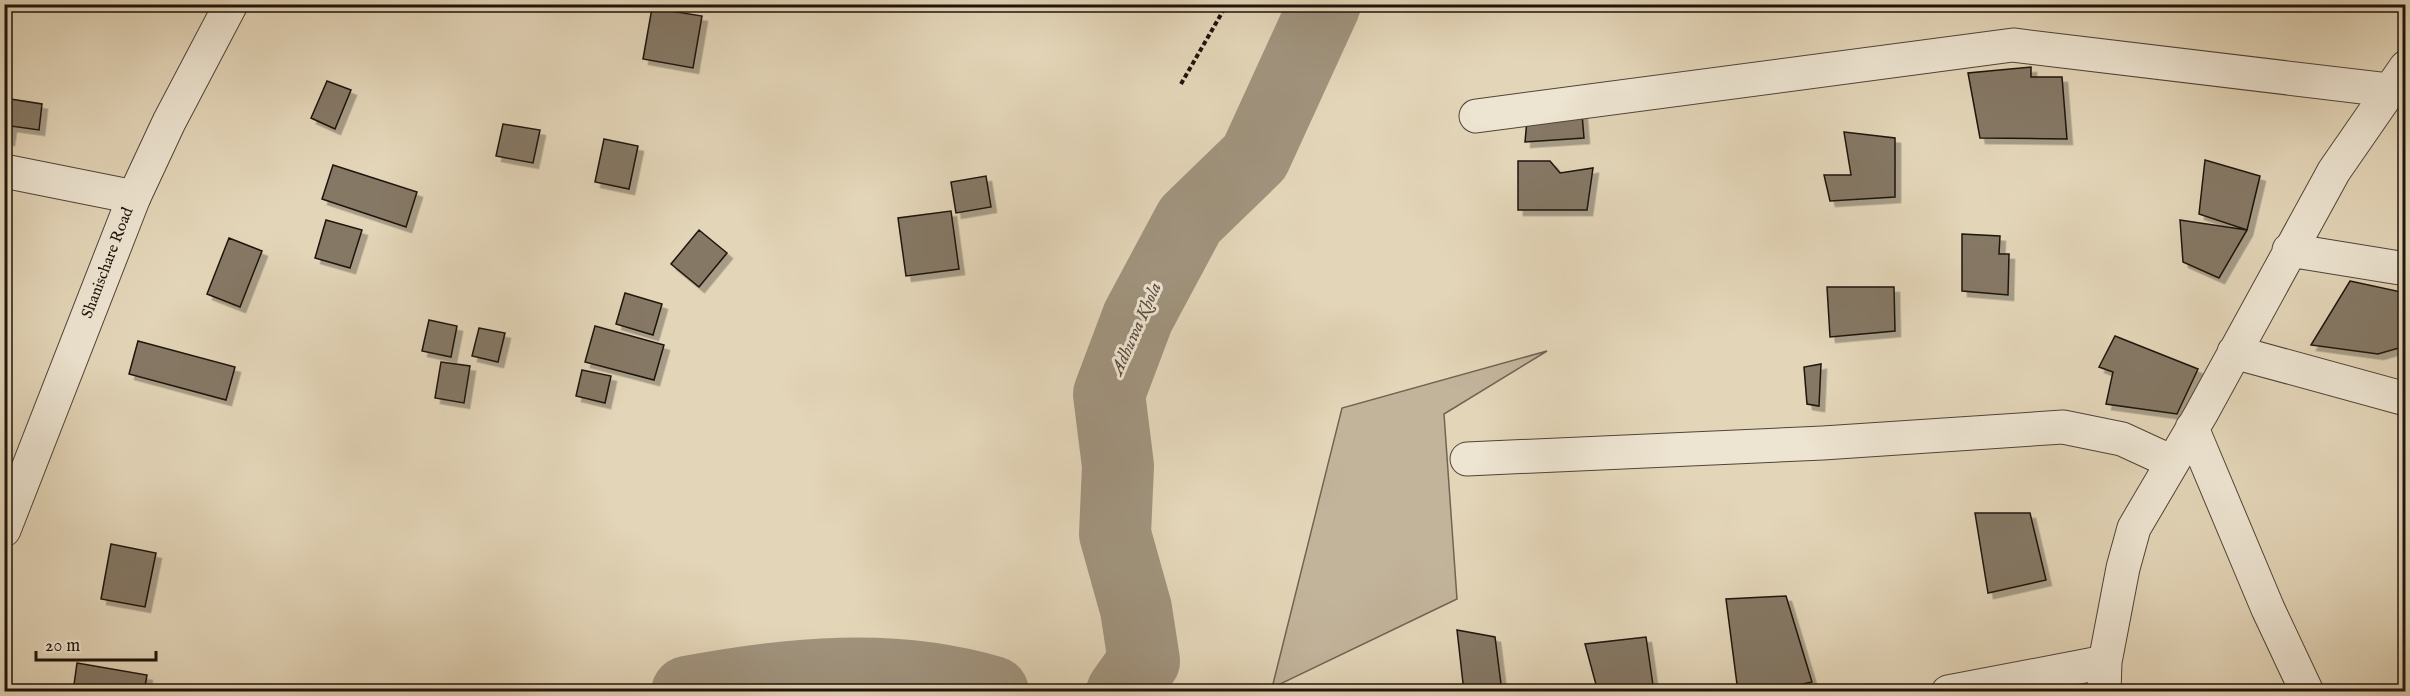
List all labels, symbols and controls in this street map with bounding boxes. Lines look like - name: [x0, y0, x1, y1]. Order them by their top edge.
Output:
- street label: Shanischare Road: [78, 204, 139, 321]
- water label: Adhuwa Khola: [1106, 279, 1168, 381]
- scale bar: [36, 624, 156, 662]
- text: 20 m: [45, 635, 80, 658]

